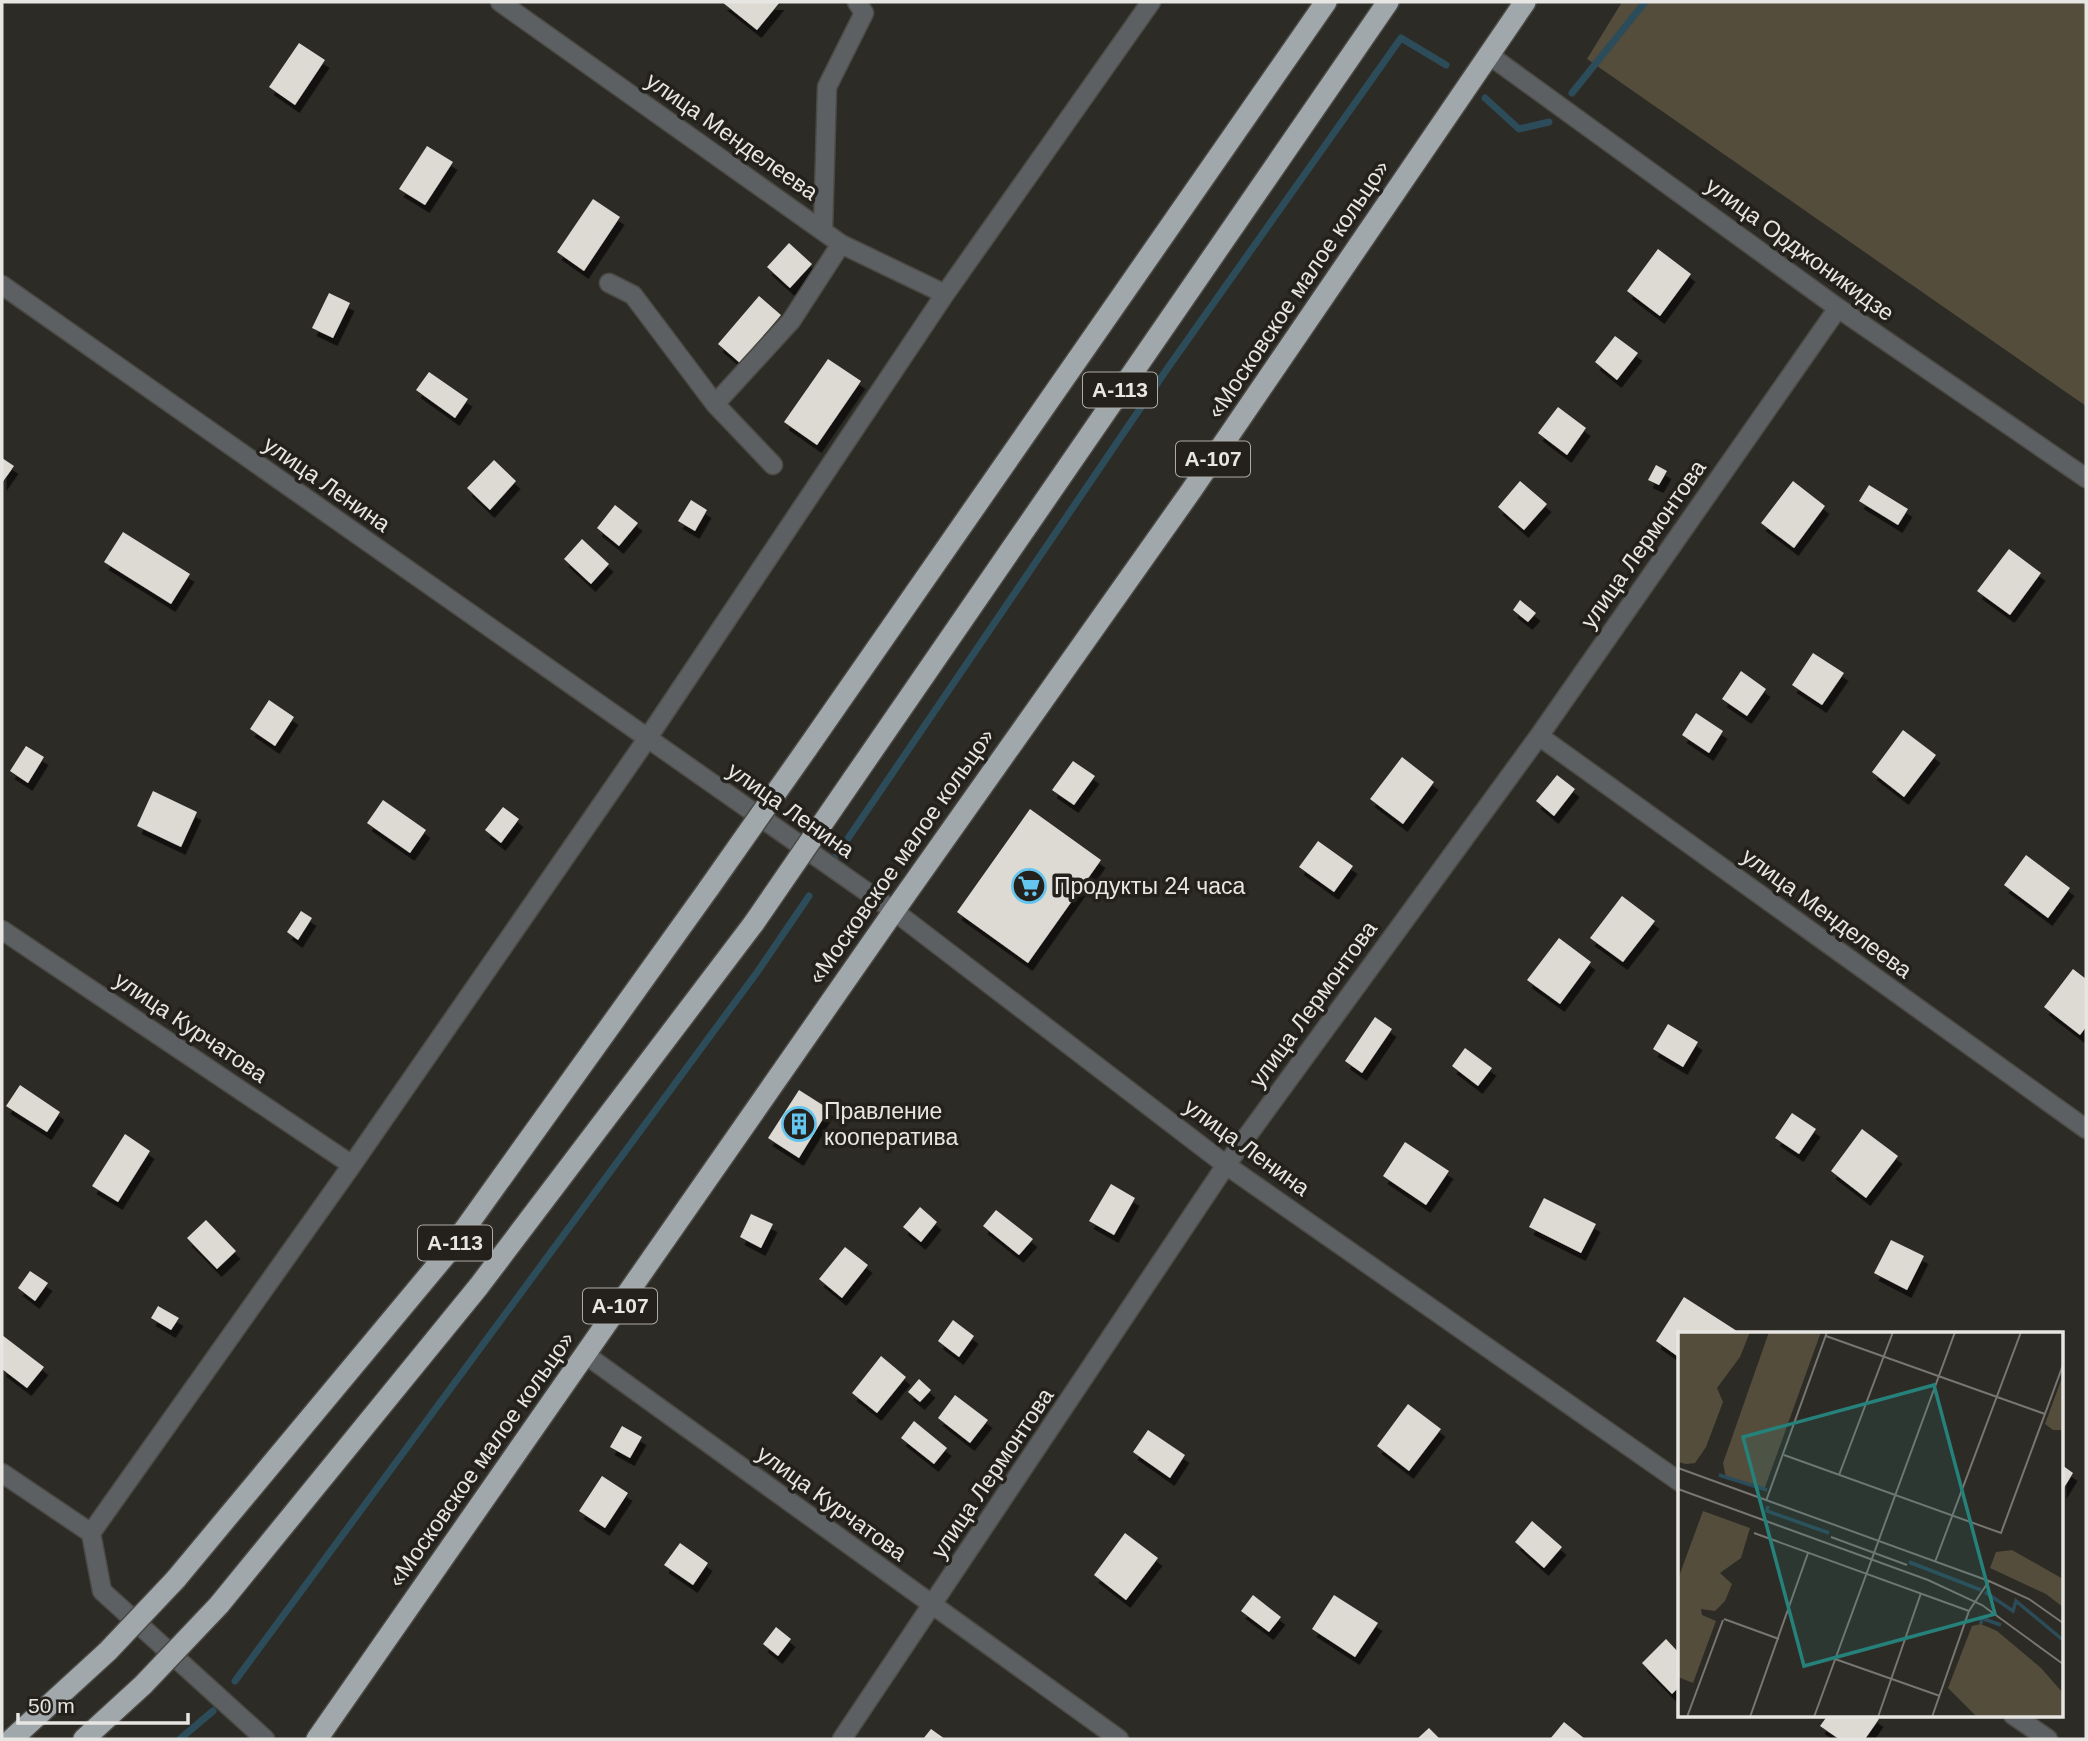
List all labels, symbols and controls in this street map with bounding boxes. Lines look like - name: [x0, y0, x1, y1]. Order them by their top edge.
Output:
- street label: улица Менделеева: [641, 67, 823, 205]
- street label: «Московское малое кольцо»: [1202, 155, 1394, 423]
- street label: улица Орджоникидзе: [1701, 172, 1899, 326]
- road number: А-113: [1083, 372, 1157, 408]
- street label: улица Ленина: [259, 431, 395, 537]
- road number: А-107: [1176, 442, 1250, 476]
- street label: улица Лермонтова: [1575, 455, 1711, 633]
- street label: «Московское малое кольцо»: [803, 723, 999, 989]
- street label: улица Ленина: [723, 757, 859, 863]
- street label: улица Менделеева: [1737, 843, 1917, 984]
- supermarket icon: Продукты 24 часа: [1010, 867, 1048, 905]
- place label: Продукты 24 часа: [1054, 873, 1246, 899]
- street label: улица Лермонтова: [1244, 916, 1382, 1092]
- street label: улица Курчатова: [110, 966, 272, 1088]
- street label: улица Ленина: [1179, 1093, 1315, 1201]
- place label: Правление кооператива: [824, 1098, 959, 1150]
- building icon: Правление кооператива: [780, 1105, 818, 1143]
- road number: А-113: [418, 1226, 492, 1260]
- road number: А-107: [583, 1288, 657, 1324]
- street label: «Московское малое кольцо»: [383, 1326, 579, 1592]
- inset map: [1678, 1332, 2064, 1716]
- street label: улица Лермонтова: [925, 1383, 1059, 1563]
- street label: улица Курчатова: [752, 1440, 912, 1566]
- scale bar: [18, 1682, 187, 1726]
- text: 50 m: [28, 1694, 75, 1717]

